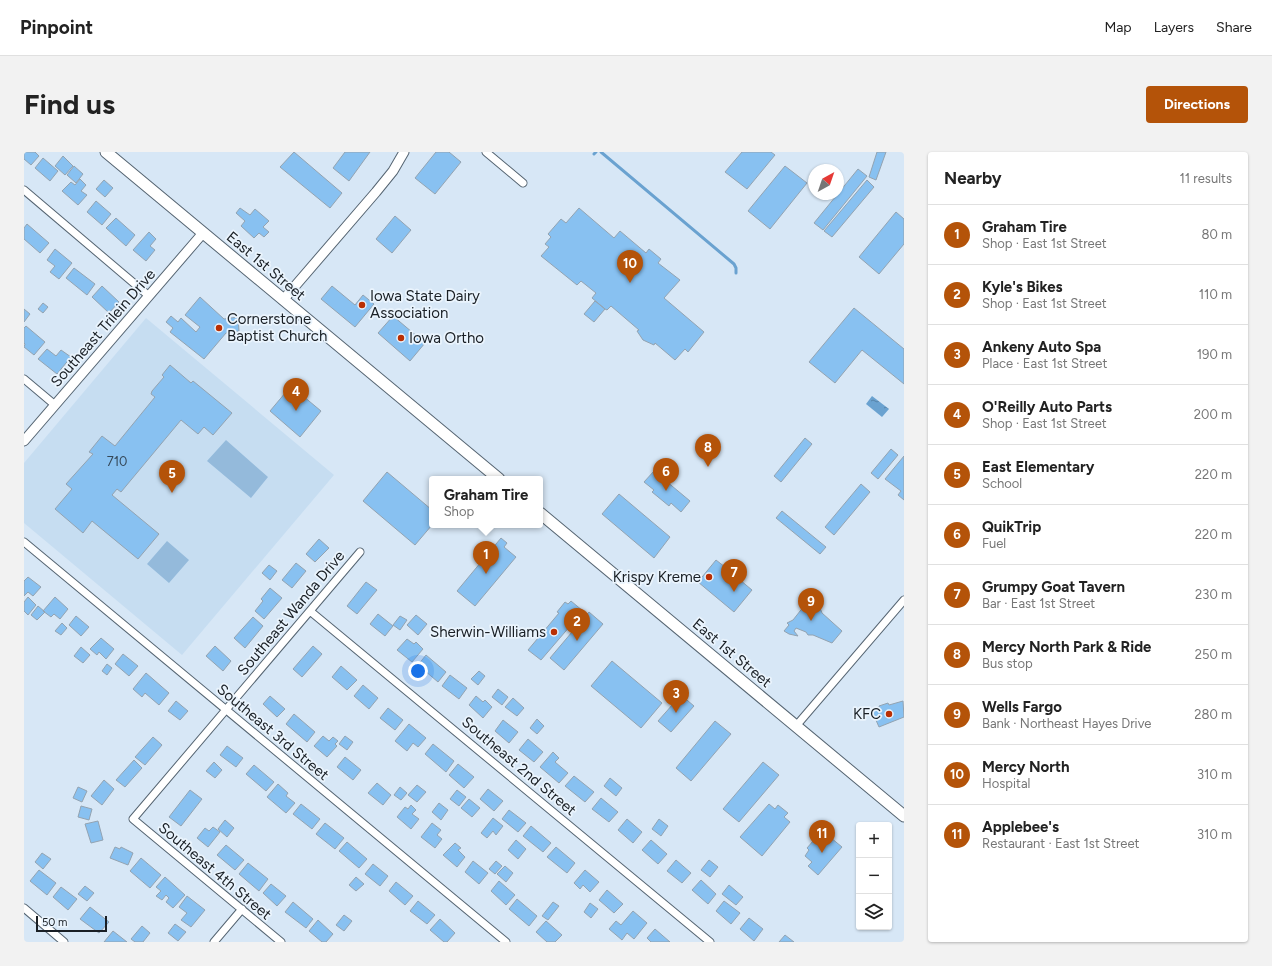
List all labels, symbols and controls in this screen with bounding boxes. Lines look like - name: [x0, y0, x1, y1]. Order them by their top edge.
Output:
- text: Pinpoint: [20, 16, 93, 39]
- text: Map: [1104, 19, 1132, 36]
- text: Layers: [1154, 19, 1194, 36]
- text: Share: [1216, 19, 1252, 36]
- button: Directions: [1146, 86, 1248, 123]
- text: Find us: [24, 87, 115, 121]
- north arrow: [808, 164, 844, 200]
- text: Nearby: [944, 168, 1002, 188]
- text: 11 results: [1179, 171, 1232, 186]
- text: Graham Tire: [982, 218, 1067, 236]
- text: 1: [954, 227, 960, 242]
- text: 80 m: [1201, 227, 1232, 242]
- street label: East 1st Street: [223, 228, 309, 304]
- text: Shop · East 1st Street: [982, 236, 1107, 251]
- pin: 10: [617, 250, 643, 283]
- street label: Southeast Trilein Drive: [47, 265, 159, 391]
- text: Kyle's Bikes: [982, 278, 1063, 296]
- place label: Iowa State Dairy Association: [370, 287, 480, 322]
- text: 2: [953, 287, 961, 302]
- text: 110 m: [1199, 287, 1232, 302]
- text: Shop · East 1st Street: [982, 296, 1107, 311]
- marker: Iowa State Dairy Association: [357, 300, 367, 310]
- place label: Cornerstone Baptist Church: [227, 310, 327, 345]
- marker: Cornerstone Baptist Church: [214, 323, 224, 333]
- place label: Iowa Ortho: [409, 329, 484, 347]
- marker: Iowa Ortho: [396, 333, 406, 343]
- text: Ankeny Auto Spa: [982, 338, 1101, 356]
- text: 3: [953, 347, 961, 362]
- text: 190 m: [1197, 347, 1232, 362]
- text: Place · East 1st Street: [982, 356, 1107, 371]
- pin: 4: [283, 378, 309, 411]
- text: O'Reilly Auto Parts: [982, 398, 1112, 416]
- text: 4: [953, 407, 961, 422]
- text: 200 m: [1194, 407, 1232, 422]
- text: Shop · East 1st Street: [982, 416, 1107, 431]
- pin: 8: [695, 434, 721, 467]
- house number: 710: [107, 454, 127, 469]
- pin: 6: [653, 458, 679, 491]
- text: East Elementary: [982, 458, 1094, 476]
- pin: 5: [159, 460, 185, 493]
- text: 5: [953, 467, 961, 482]
- text: 220 m: [1195, 467, 1232, 482]
- popup: [429, 476, 543, 528]
- text: School: [982, 476, 1022, 491]
- text: Graham Tire: [444, 486, 528, 504]
- text: Shop: [444, 504, 474, 519]
- text: QuikTrip: [982, 518, 1041, 536]
- text: 6: [953, 527, 961, 542]
- text: 220 m: [1195, 527, 1232, 542]
- text: Fuel: [982, 536, 1006, 551]
- pin: 1: [473, 541, 499, 574]
- street label: Southeast Wanda Drive: [234, 547, 348, 679]
- pin: 7: [721, 559, 747, 592]
- place label: Krispy Kreme: [613, 568, 701, 586]
- marker: Krispy Kreme: [704, 572, 714, 582]
- text: Grumpy Goat Tavern: [982, 578, 1125, 596]
- text: 7: [953, 587, 961, 602]
- text: 230 m: [1195, 587, 1232, 602]
- pin: 9: [798, 588, 824, 621]
- text: Bar · East 1st Street: [982, 596, 1095, 611]
- pin: 2: [564, 608, 590, 641]
- street label: East 1st Street: [689, 615, 775, 691]
- place label: Sherwin-Williams: [430, 623, 546, 641]
- marker: Sherwin-Williams: [549, 627, 559, 637]
- text: Mercy North Park & Ride: [982, 638, 1151, 656]
- text: 8: [953, 647, 961, 662]
- text: 250 m: [1195, 647, 1232, 662]
- text: Bus stop: [982, 656, 1033, 671]
- your location: [408, 661, 428, 681]
- street label: Southeast 3rd Street: [213, 680, 333, 784]
- pin: 3: [663, 680, 689, 713]
- text: Wells Fargo: [982, 698, 1062, 716]
- place label: KFC: [853, 705, 881, 723]
- text: 9: [953, 707, 961, 722]
- text: 280 m: [1194, 707, 1232, 722]
- marker: KFC: [884, 709, 894, 719]
- street label: Southeast 2nd Street: [458, 713, 580, 819]
- text: Bank · Northeast Hayes Drive: [982, 716, 1151, 731]
- text: Mercy North: [982, 758, 1070, 776]
- text: 10: [950, 767, 964, 782]
- text: 310 m: [1197, 767, 1232, 782]
- text: Hospital: [982, 776, 1030, 791]
- text: Applebee's: [982, 818, 1059, 836]
- street label: Southeast 4th Street: [155, 819, 275, 924]
- pin: 11: [809, 820, 835, 853]
- map controls: [856, 822, 892, 930]
- button: +: [856, 822, 892, 858]
- text: 11: [952, 827, 962, 842]
- text: 310 m: [1197, 827, 1232, 842]
- text: Restaurant · East 1st Street: [982, 836, 1139, 851]
- button: −: [856, 858, 892, 894]
- button: layers: [856, 894, 892, 930]
- scale bar: [36, 914, 107, 933]
- text: 50 m: [42, 916, 67, 929]

